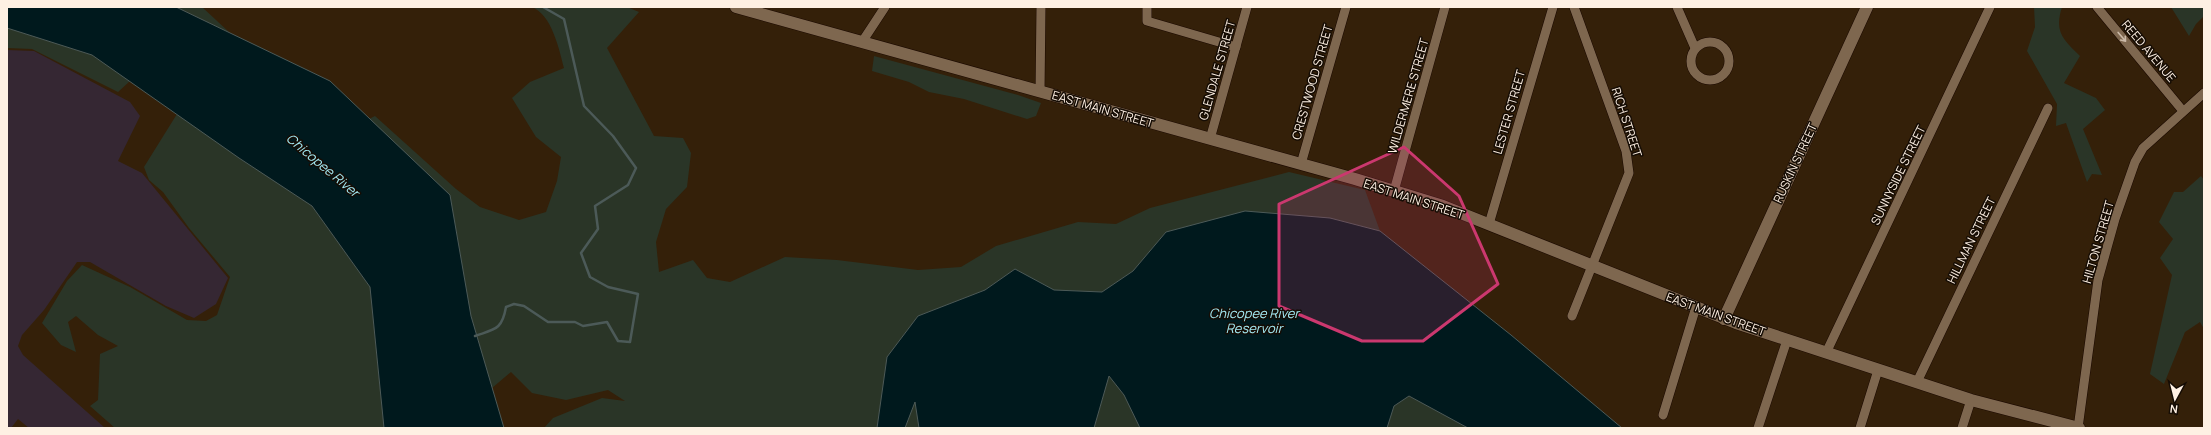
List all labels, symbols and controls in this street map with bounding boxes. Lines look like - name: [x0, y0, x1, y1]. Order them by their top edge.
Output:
- street label: REED AVENUE: [2118, 16, 2180, 86]
- street label: GLENDALE STREET: [1195, 17, 1240, 122]
- street label: CRESTWOOD STREET: [1287, 22, 1337, 142]
- one-way arrow: [2117, 32, 2126, 42]
- street label: WILDERMERE STREET: [1383, 36, 1433, 156]
- street label: LESTER STREET: [1489, 67, 1529, 156]
- street label: RICH STREET: [1608, 85, 1647, 160]
- street label: EAST MAIN STREET: [1050, 86, 1157, 132]
- street label: RUSKIN STREET: [1769, 119, 1821, 206]
- street label: SUNNYSIDE STREET: [1866, 122, 1930, 228]
- water label: Chicopee River: [283, 129, 365, 202]
- street label: EAST MAIN STREET: [1362, 175, 1467, 224]
- street label: HILLMAN STREET: [1943, 193, 2000, 286]
- street label: HILTON STREET: [2078, 198, 2118, 285]
- street label: EAST MAIN STREET: [1664, 288, 1769, 340]
- water label: Chicopee River Reservoir: [1209, 304, 1301, 337]
- north arrow: [2155, 379, 2195, 419]
- text: N: [2169, 401, 2179, 417]

